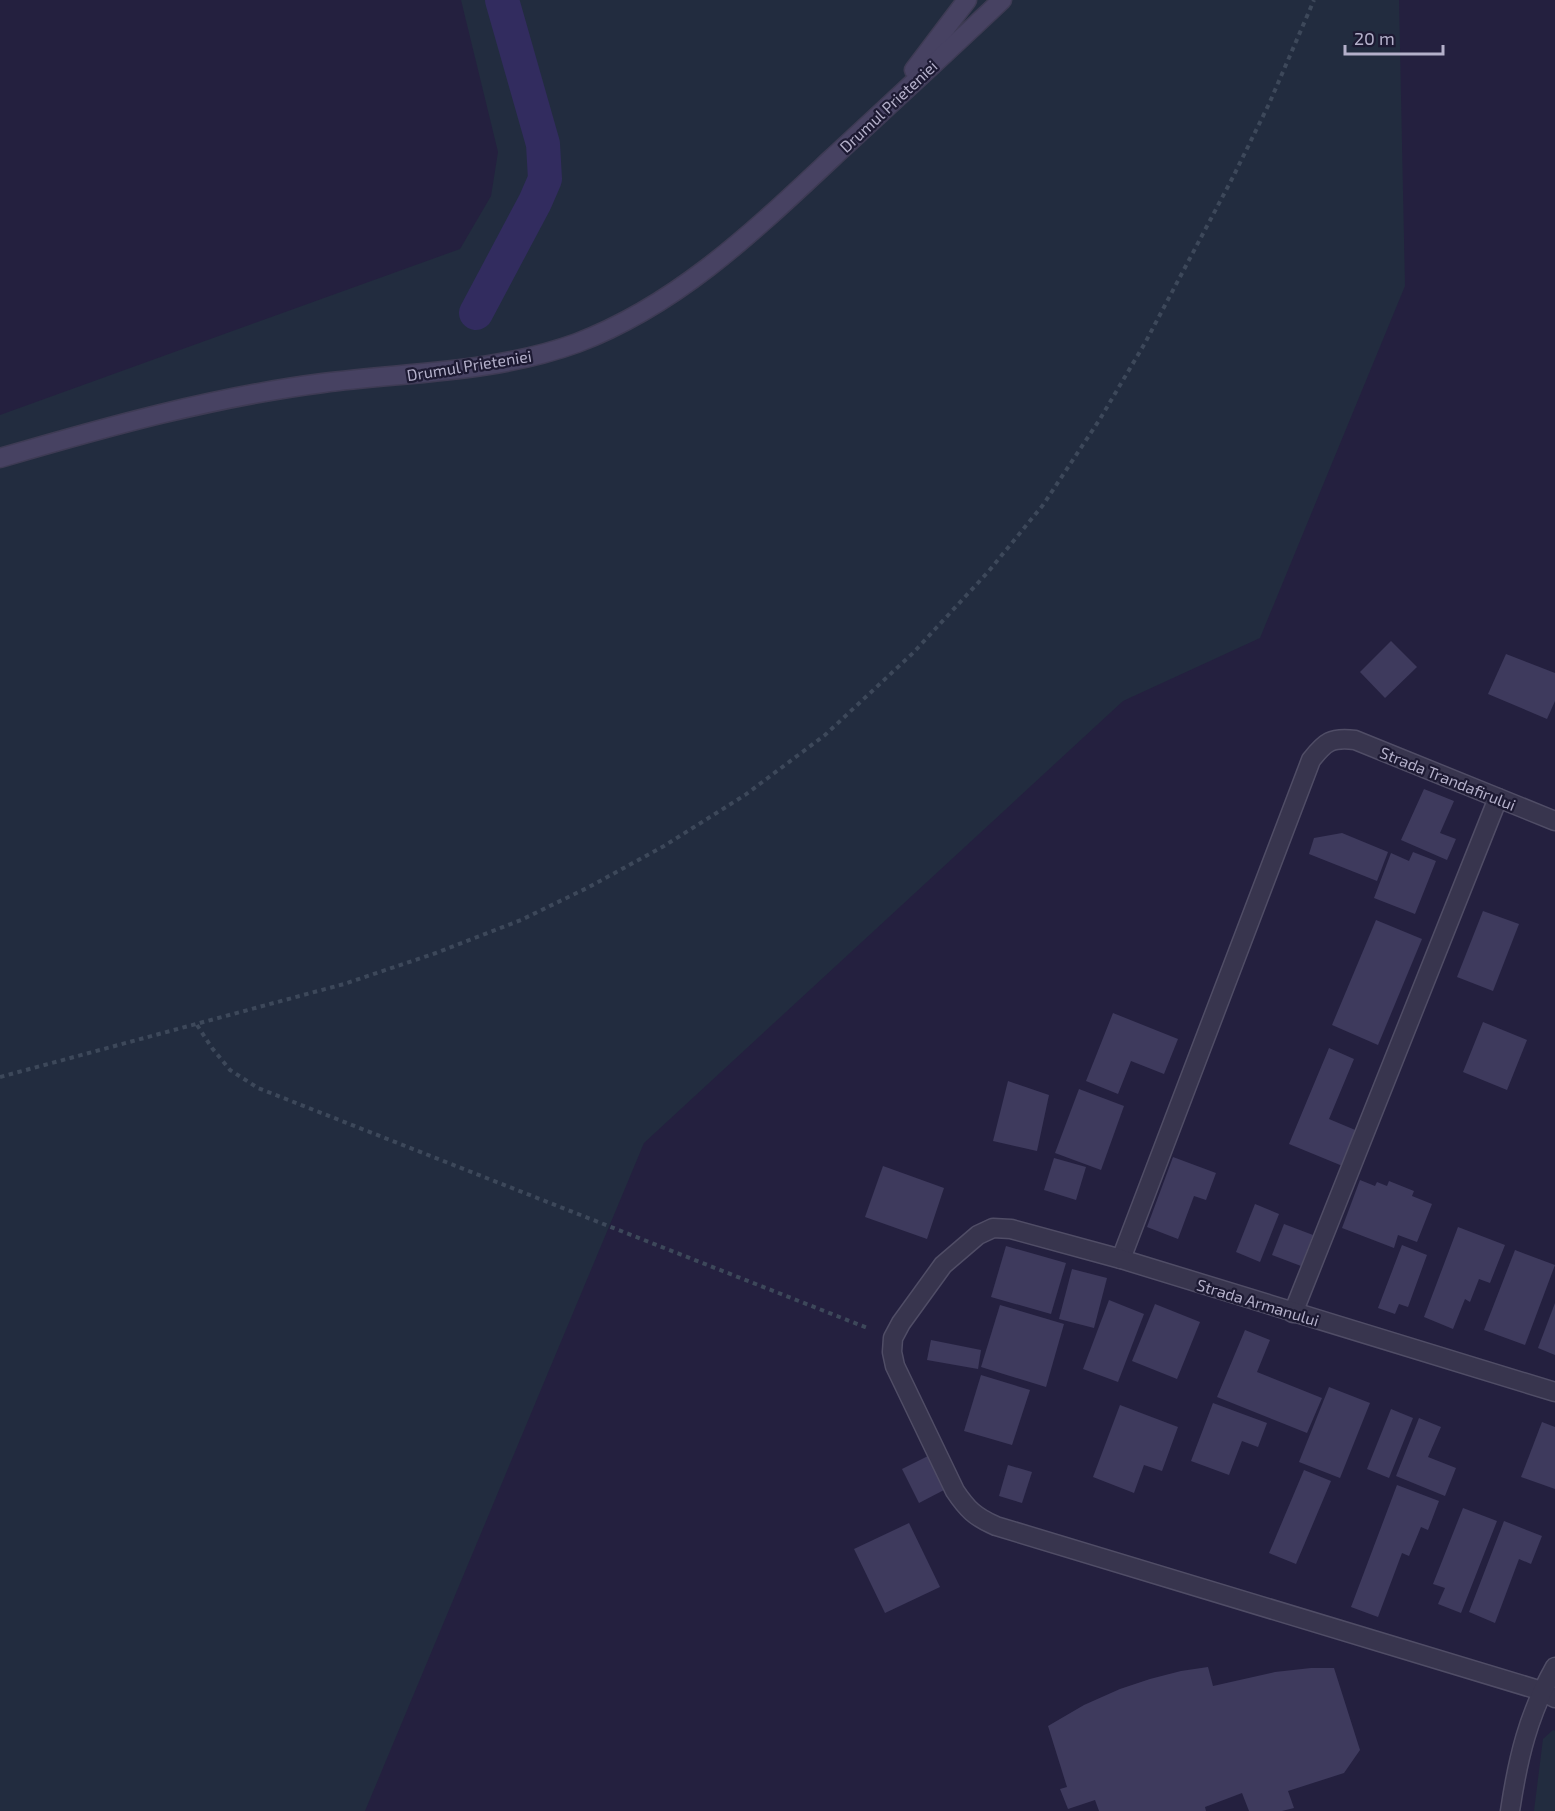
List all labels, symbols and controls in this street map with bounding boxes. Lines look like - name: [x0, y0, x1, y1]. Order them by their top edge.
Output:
- scale bar: [1345, 18, 1442, 56]
- text: 20 m: [1354, 27, 1395, 49]
- street label: Drumul Prieteniei: [835, 56, 941, 156]
- street label: Drumul Prieteniei: [405, 346, 533, 384]
- street label: Strada Trandafirului: [1377, 742, 1519, 814]
- street label: Strada Armanului: [1195, 1274, 1321, 1330]

